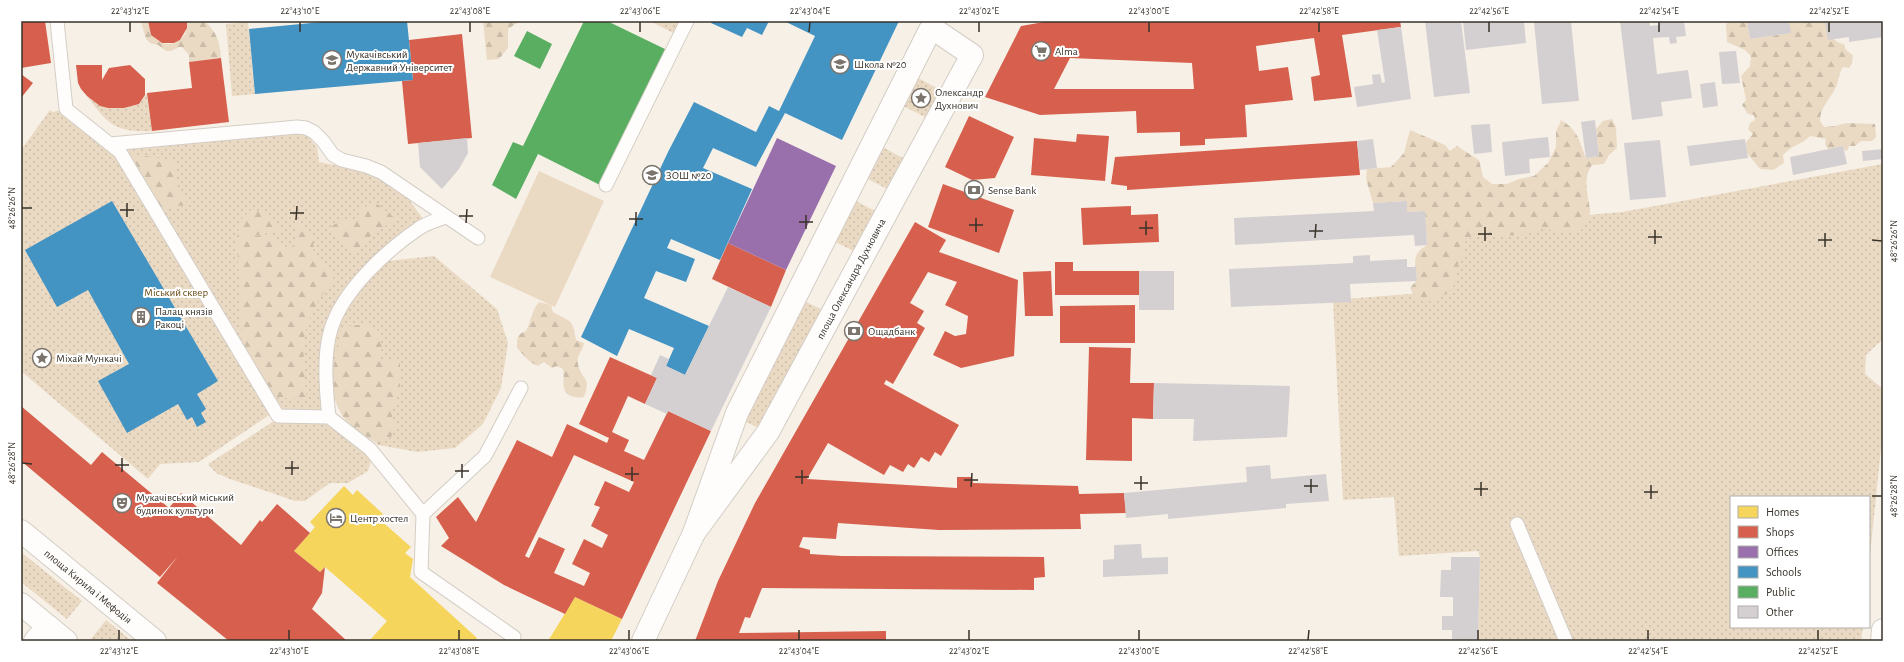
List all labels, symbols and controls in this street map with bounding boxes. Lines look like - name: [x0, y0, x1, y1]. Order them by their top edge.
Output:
- text: 22°43'12"E: [111, 6, 149, 16]
- text: 22°43'10"E: [281, 6, 320, 16]
- text: 22°43'08"E: [450, 6, 490, 16]
- text: 22°43'06"E: [620, 6, 660, 16]
- text: 22°43'04"E: [790, 6, 830, 16]
- text: 22°43'02"E: [959, 6, 999, 16]
- text: 22°43'00"E: [1129, 6, 1170, 16]
- text: 22°42'58"E: [1299, 6, 1339, 16]
- text: 22°42'56"E: [1469, 6, 1509, 16]
- text: 22°42'54"E: [1639, 6, 1679, 16]
- text: 22°42'52"E: [1809, 6, 1849, 16]
- supermarket icon: Alma: [1030, 40, 1052, 62]
- place label: Alma: [1055, 46, 1078, 57]
- school or university icon: Мукачівський Державний Університет: [321, 49, 343, 71]
- place label: Мукачівський Державний Університет: [346, 49, 452, 73]
- school or university icon: Школа №20: [829, 53, 851, 75]
- place label: Школа №20: [854, 59, 907, 70]
- place icon: Олександр Духнович: [910, 87, 932, 109]
- place label: Олександр Духнович: [935, 87, 984, 111]
- school or university icon: ЗОШ №20: [641, 164, 663, 186]
- place label: ЗОШ №20: [666, 170, 712, 181]
- bank icon: Sense Bank: [963, 179, 985, 201]
- place label: Sense Bank: [988, 185, 1036, 196]
- text: 48°26'26"N: [7, 187, 17, 229]
- street label: площа Олександра Духновича: [814, 217, 888, 341]
- text: 48°26'26"N: [1889, 220, 1899, 262]
- park label: Міський сквер: [144, 287, 208, 298]
- building icon: Палац князів Ракоці: [130, 306, 152, 328]
- place label: Палац князів Ракоці: [155, 306, 213, 330]
- bank icon: Ощадбанк: [843, 320, 865, 342]
- place label: Ощадбанк: [868, 326, 915, 337]
- place icon: Міхай Мункачі: [31, 347, 53, 369]
- place label: Міхай Мункачі: [56, 353, 122, 364]
- text: 48°26'28"N: [7, 442, 17, 484]
- text: 48°26'28"N: [1889, 475, 1899, 517]
- theatre icon: Мукачівський міський будинок культури: [111, 492, 133, 514]
- place label: Мукачівський міський будинок культури: [136, 492, 234, 516]
- legend: [1730, 496, 1870, 628]
- text: Homes: [1766, 506, 1799, 518]
- hotel icon: Центр хостел: [325, 507, 347, 529]
- place label: Центр хостел: [350, 513, 408, 524]
- text: Shops: [1766, 526, 1794, 538]
- text: Offices: [1766, 546, 1799, 558]
- street label: площа Кирила і Мефодія: [42, 547, 134, 625]
- text: Schools: [1766, 566, 1801, 578]
- text: Public: [1766, 586, 1795, 598]
- text: Other: [1766, 606, 1793, 618]
- text: 22°43'12"E: [100, 646, 138, 656]
- text: 22°43'10"E: [270, 646, 309, 656]
- text: 22°43'08"E: [439, 646, 479, 656]
- text: 22°43'06"E: [609, 646, 649, 656]
- text: 22°43'04"E: [779, 646, 819, 656]
- text: 22°43'02"E: [949, 646, 989, 656]
- text: 22°43'00"E: [1119, 646, 1160, 656]
- text: 22°42'58"E: [1288, 646, 1328, 656]
- text: 22°42'56"E: [1458, 646, 1498, 656]
- text: 22°42'54"E: [1628, 646, 1668, 656]
- text: 22°42'52"E: [1798, 646, 1838, 656]

